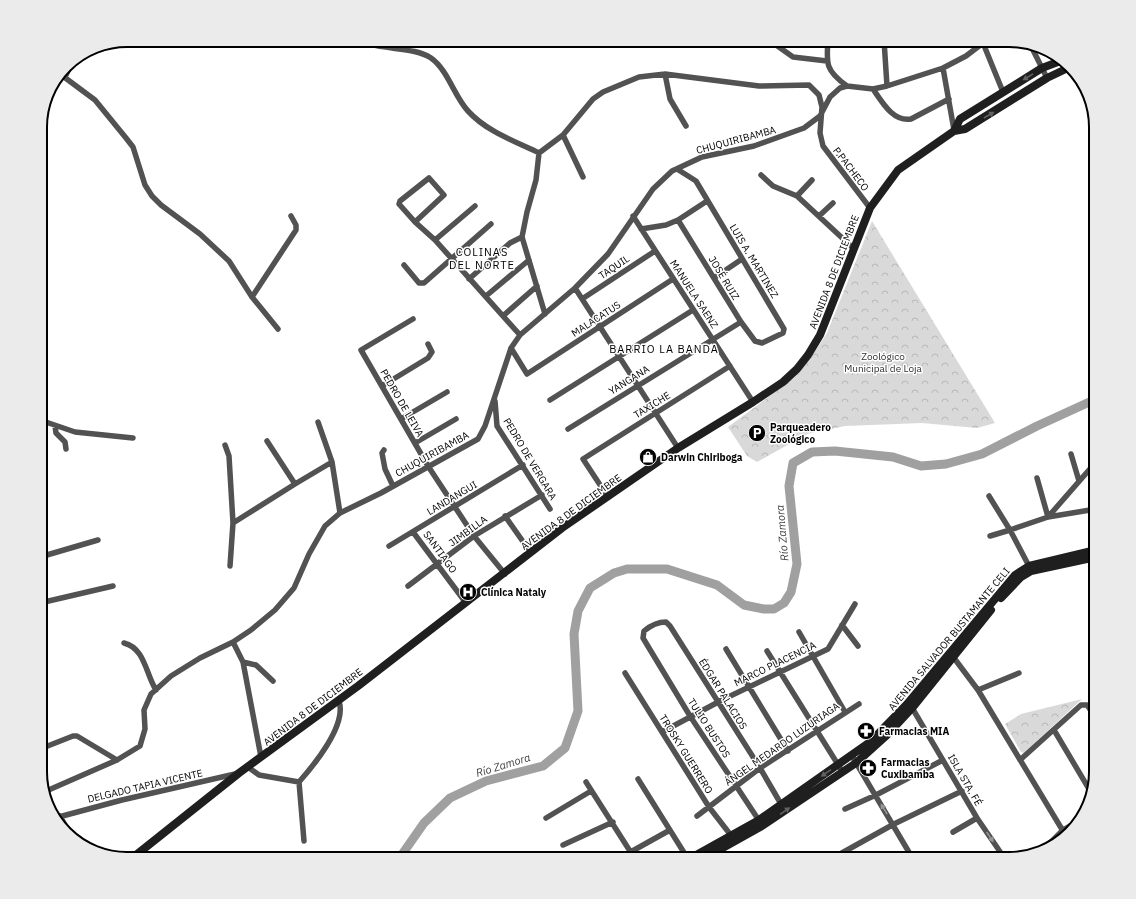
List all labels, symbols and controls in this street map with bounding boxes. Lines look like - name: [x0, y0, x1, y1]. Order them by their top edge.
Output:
- one-way arrow: [1023, 73, 1033, 81]
- one-way arrow: [983, 111, 995, 118]
- street label: CHUQUIRIBAMBA: [695, 123, 778, 157]
- street label: P.PACHECO: [830, 144, 872, 194]
- street label: AVENIDA 8 DE DICIEMBRE: [806, 213, 862, 331]
- street label: LUIS A. MARTINEZ: [727, 221, 781, 301]
- district label: COLINAS DEL NORTE: [449, 245, 515, 272]
- street label: TAQUIL: [596, 252, 632, 282]
- street label: JOSÉ RUIZ: [706, 254, 742, 303]
- street label: MANUELA SAENZ: [667, 257, 721, 331]
- street label: MALACATUS: [569, 298, 623, 340]
- district label: BARRIO LA BANDA: [609, 342, 719, 356]
- park label: Zoológico Municipal de Loja: [844, 350, 923, 375]
- street label: YANGANA: [606, 362, 652, 398]
- street label: PEDRO DE LEIVA: [377, 367, 427, 440]
- street label: TAXICHE: [631, 389, 673, 421]
- street label: PEDRO DE VERGARA: [500, 416, 560, 503]
- place label: Parqueadero Zoológico: [770, 421, 831, 446]
- parking icon: Parqueadero Zoológico: [747, 423, 767, 443]
- street label: CHUQUIRIBAMBA: [393, 428, 472, 480]
- shop icon: Darwin Chiriboga: [638, 447, 658, 467]
- place label: Darwin Chiriboga: [661, 451, 743, 464]
- street label: AVENIDA 8 DE DICIEMBRE: [518, 471, 624, 553]
- street label: LANDANGUI: [424, 478, 480, 518]
- water label: Río Zamora: [773, 504, 791, 562]
- street label: JIMBILLA: [446, 512, 490, 549]
- street label: SANTIAGO: [420, 528, 460, 576]
- street label: AVENIDA SALVADOR BUSTAMANTE CELI: [885, 565, 1013, 713]
- hospital icon: Clínica Nataly: [458, 582, 478, 602]
- place label: Clínica Nataly: [481, 586, 547, 599]
- street label: MARCO PLACENCIA: [732, 638, 819, 689]
- street label: ÉDGAR PALACIOS: [696, 656, 750, 732]
- street label: AVENIDA 8 DE DICIEMBRE: [261, 665, 365, 749]
- street label: TULIO BUSTOS: [685, 696, 733, 760]
- street label: ÁNGEL MEDARDO LUZURIAGA: [722, 699, 842, 789]
- street label: TROSKY GUERRERO: [656, 712, 716, 796]
- pharmacy icon: Farmacias MIA: [856, 721, 876, 741]
- place label: Farmacias MIA: [879, 725, 949, 738]
- water label: Río Zamora: [474, 750, 532, 780]
- street label: ISLA STA. FÉ: [945, 752, 985, 808]
- place label: Farmacias Cuxibamba: [881, 756, 935, 781]
- pharmacy icon: Farmacias Cuxibamba: [858, 758, 878, 778]
- street label: DELGADO TAPIA VICENTE: [86, 766, 204, 806]
- one-way arrow: [821, 769, 831, 777]
- one-way arrow: [880, 804, 888, 814]
- one-way arrow: [780, 807, 790, 815]
- one-way arrow: [986, 832, 994, 843]

